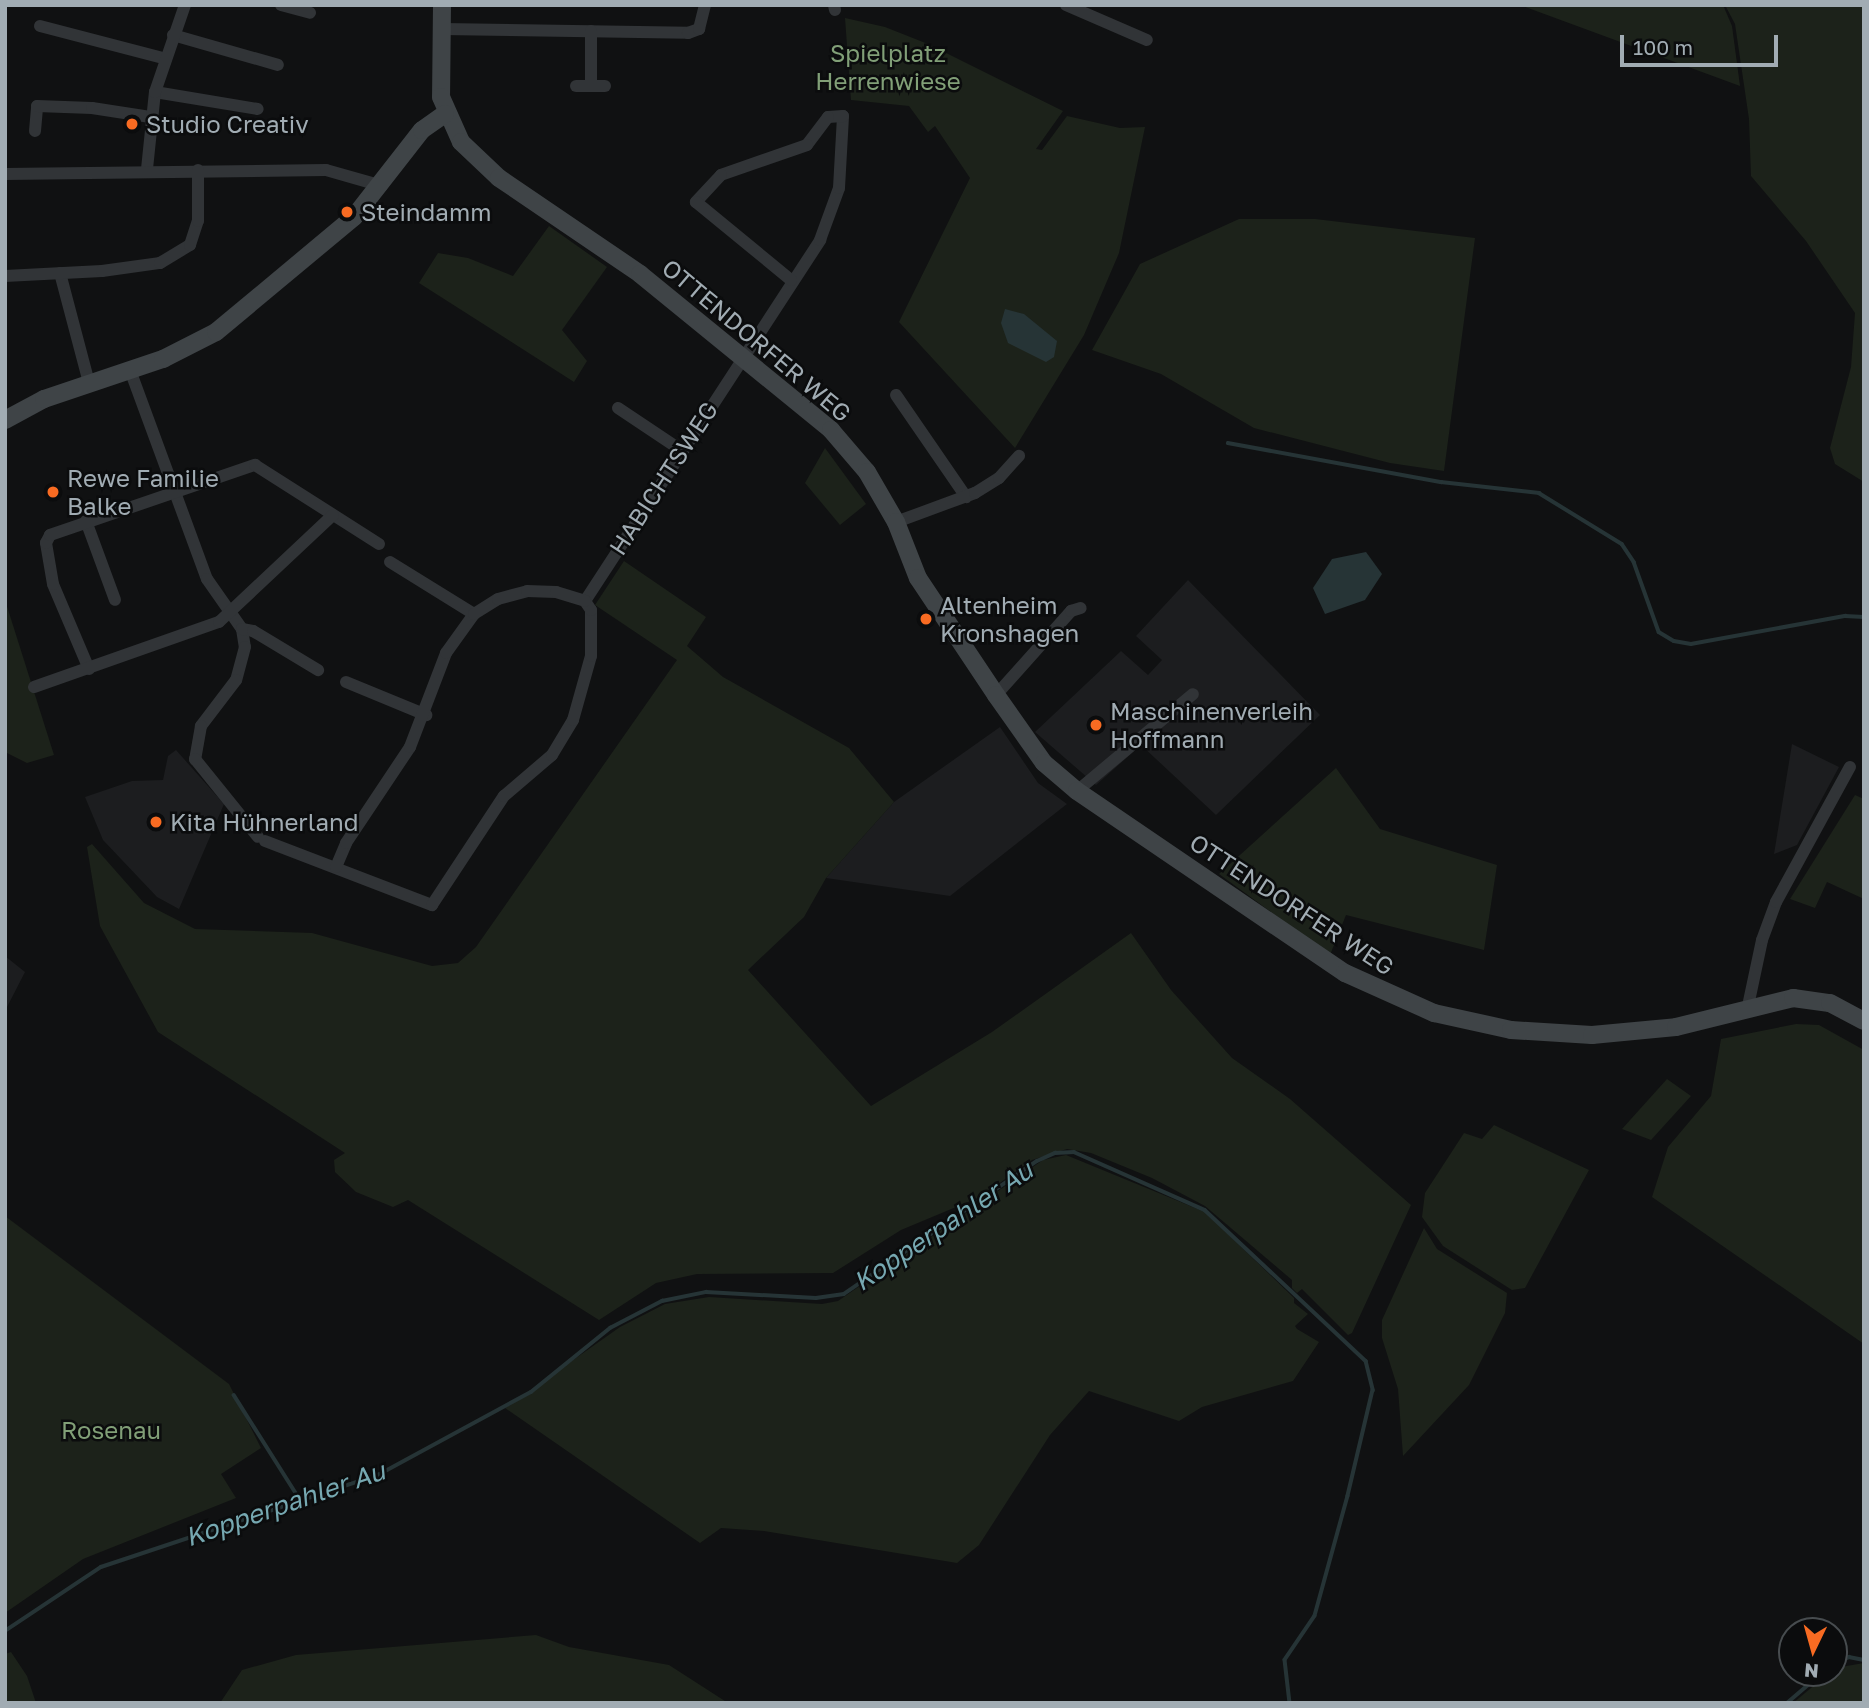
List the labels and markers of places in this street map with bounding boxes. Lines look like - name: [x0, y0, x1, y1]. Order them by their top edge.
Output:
- place label: Studio Creativ: [146, 110, 309, 138]
- marker: Studio Creativ: [124, 116, 140, 132]
- place label: Steindamm: [361, 198, 491, 226]
- marker: Steindamm: [339, 204, 355, 220]
- place label: Rewe Familie Balke: [67, 464, 219, 520]
- marker: Rewe Familie Balke: [45, 484, 61, 500]
- place label: Altenheim Kronshagen: [940, 591, 1079, 647]
- marker: Altenheim Kronshagen: [918, 611, 934, 627]
- place label: Maschinenverleih Hoffmann: [1110, 697, 1313, 753]
- marker: Maschinenverleih Hoffmann: [1088, 717, 1104, 733]
- place label: Kita Hühnerland: [170, 808, 358, 836]
- marker: Kita Hühnerland: [148, 814, 164, 830]

